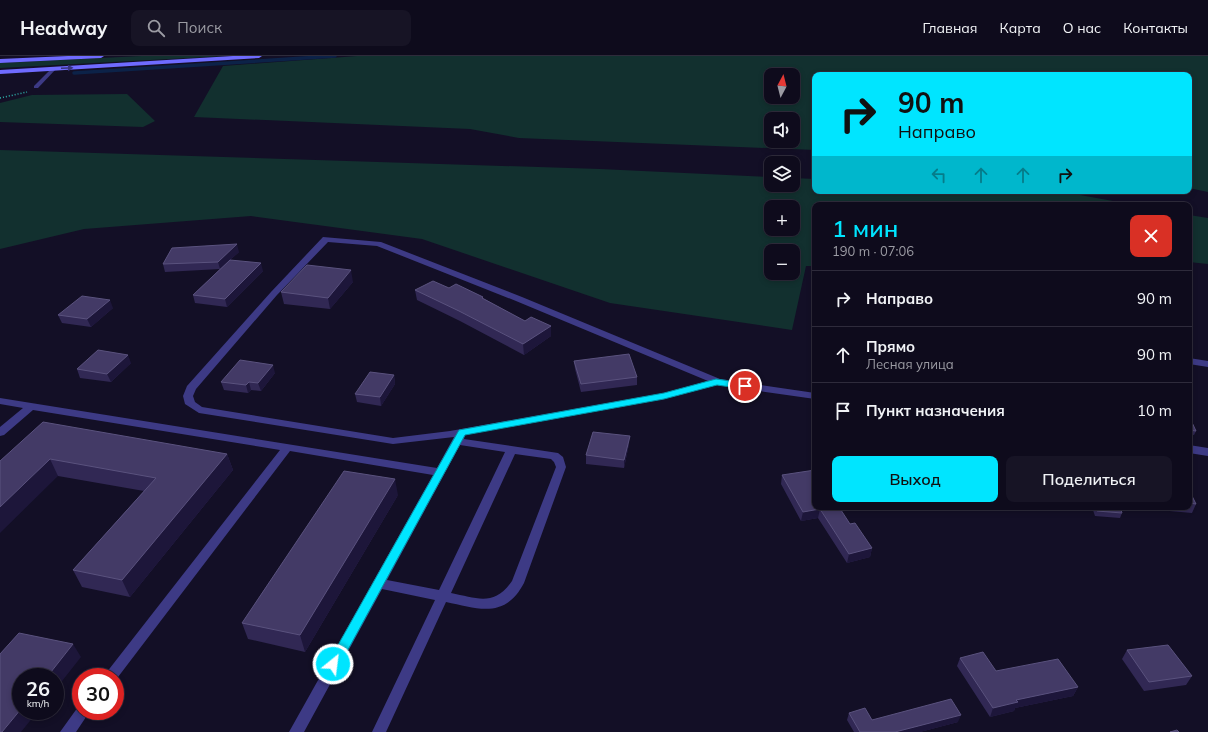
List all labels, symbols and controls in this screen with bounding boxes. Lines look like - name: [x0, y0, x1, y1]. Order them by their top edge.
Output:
- search box: [131, 10, 411, 46]
- text: Headway: [20, 16, 107, 40]
- icon: search: [145, 17, 167, 39]
- text: Поиск: [177, 18, 222, 37]
- text: Главная: [923, 19, 978, 37]
- text: Карта: [1000, 19, 1041, 37]
- text: О нас: [1063, 19, 1101, 37]
- text: Контакты: [1123, 19, 1188, 37]
- one-way arrow: [61, 65, 73, 72]
- north arrow: [764, 68, 800, 104]
- map controls: [764, 68, 800, 280]
- text: 90 m: [898, 85, 964, 120]
- icon: right: [832, 88, 884, 140]
- button: sound: [764, 112, 800, 148]
- text: Направо: [898, 120, 976, 143]
- button: layers: [764, 156, 800, 192]
- icon: left: [928, 164, 950, 186]
- icon: ahead: [970, 164, 992, 186]
- icon: ahead: [1012, 164, 1034, 186]
- icon: right: [1054, 164, 1076, 186]
- button: +: [764, 200, 800, 236]
- text: 1 мин: [832, 213, 898, 243]
- button: close: [1130, 215, 1172, 257]
- text: 190 m · 07:06: [832, 243, 914, 259]
- button: −: [764, 244, 800, 280]
- icon: right: [832, 288, 854, 310]
- text: Направо: [866, 289, 933, 308]
- text: 90 m: [1137, 289, 1172, 308]
- text: Прямо: [866, 337, 915, 356]
- icon: ahead: [832, 344, 854, 366]
- text: 90 m: [1137, 345, 1172, 364]
- text: Лесная улица: [866, 356, 954, 372]
- pin: [728, 369, 762, 403]
- icon: arrive: [734, 375, 756, 397]
- icon: arrive: [832, 400, 854, 422]
- text: Пункт назначения: [866, 401, 1005, 420]
- text: 10 m: [1137, 401, 1172, 420]
- button: Выход: [832, 456, 998, 502]
- button: Поделиться: [1006, 456, 1172, 502]
- position arrow: [312, 643, 354, 685]
- speed limit sign: 30: [72, 668, 124, 720]
- text: 26: [26, 676, 50, 701]
- text: km/h: [27, 697, 49, 710]

